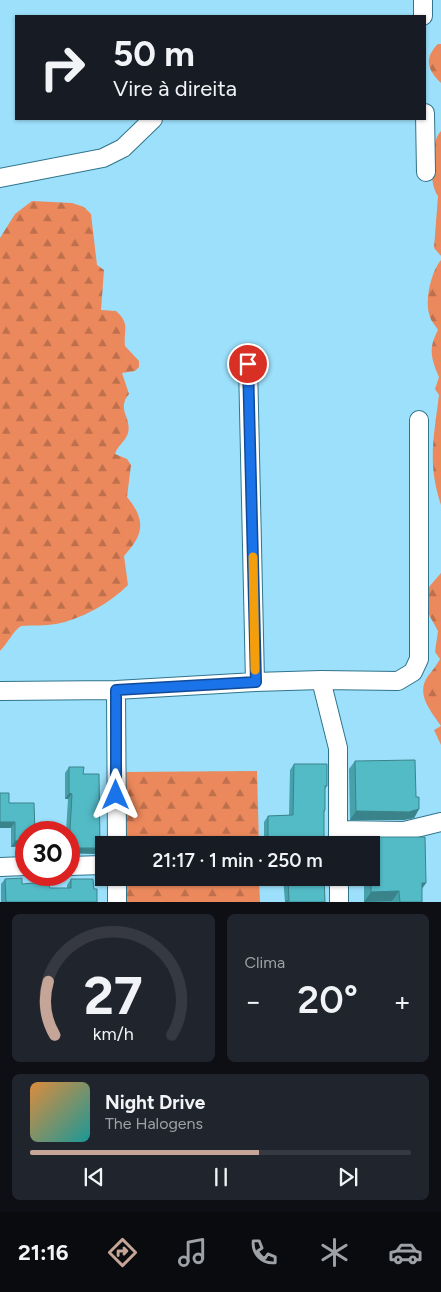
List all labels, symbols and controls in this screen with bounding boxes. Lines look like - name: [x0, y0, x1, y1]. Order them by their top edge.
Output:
- text: 50 m: [113, 33, 195, 75]
- icon: right: [30, 35, 95, 100]
- text: Vire à direita: [113, 75, 237, 102]
- pin: [227, 343, 269, 385]
- icon: arrive: [234, 350, 262, 378]
- position arrow: [89, 768, 141, 820]
- speed limit sign: 30: [15, 821, 80, 886]
- text: 21:17 · 1 min · 250 m: [152, 849, 323, 872]
- text: Clima: [245, 953, 285, 972]
- text: 27: [84, 965, 143, 1027]
- text: 20°: [298, 977, 358, 1023]
- text: −: [245, 984, 262, 1018]
- text: +: [394, 984, 411, 1018]
- text: km/h: [93, 1023, 134, 1044]
- text: Night Drive: [105, 1091, 205, 1114]
- text: The Halogens: [105, 1114, 203, 1133]
- icon: previous: [80, 1163, 108, 1191]
- icon: pause: [207, 1163, 235, 1191]
- icon: next: [334, 1163, 362, 1191]
- icon: directions: [105, 1235, 140, 1270]
- icon: music: [175, 1235, 210, 1270]
- icon: phone: [246, 1235, 281, 1270]
- icon: climate: [317, 1235, 352, 1270]
- icon: car: [388, 1235, 423, 1270]
- text: 21:16: [18, 1239, 69, 1266]

